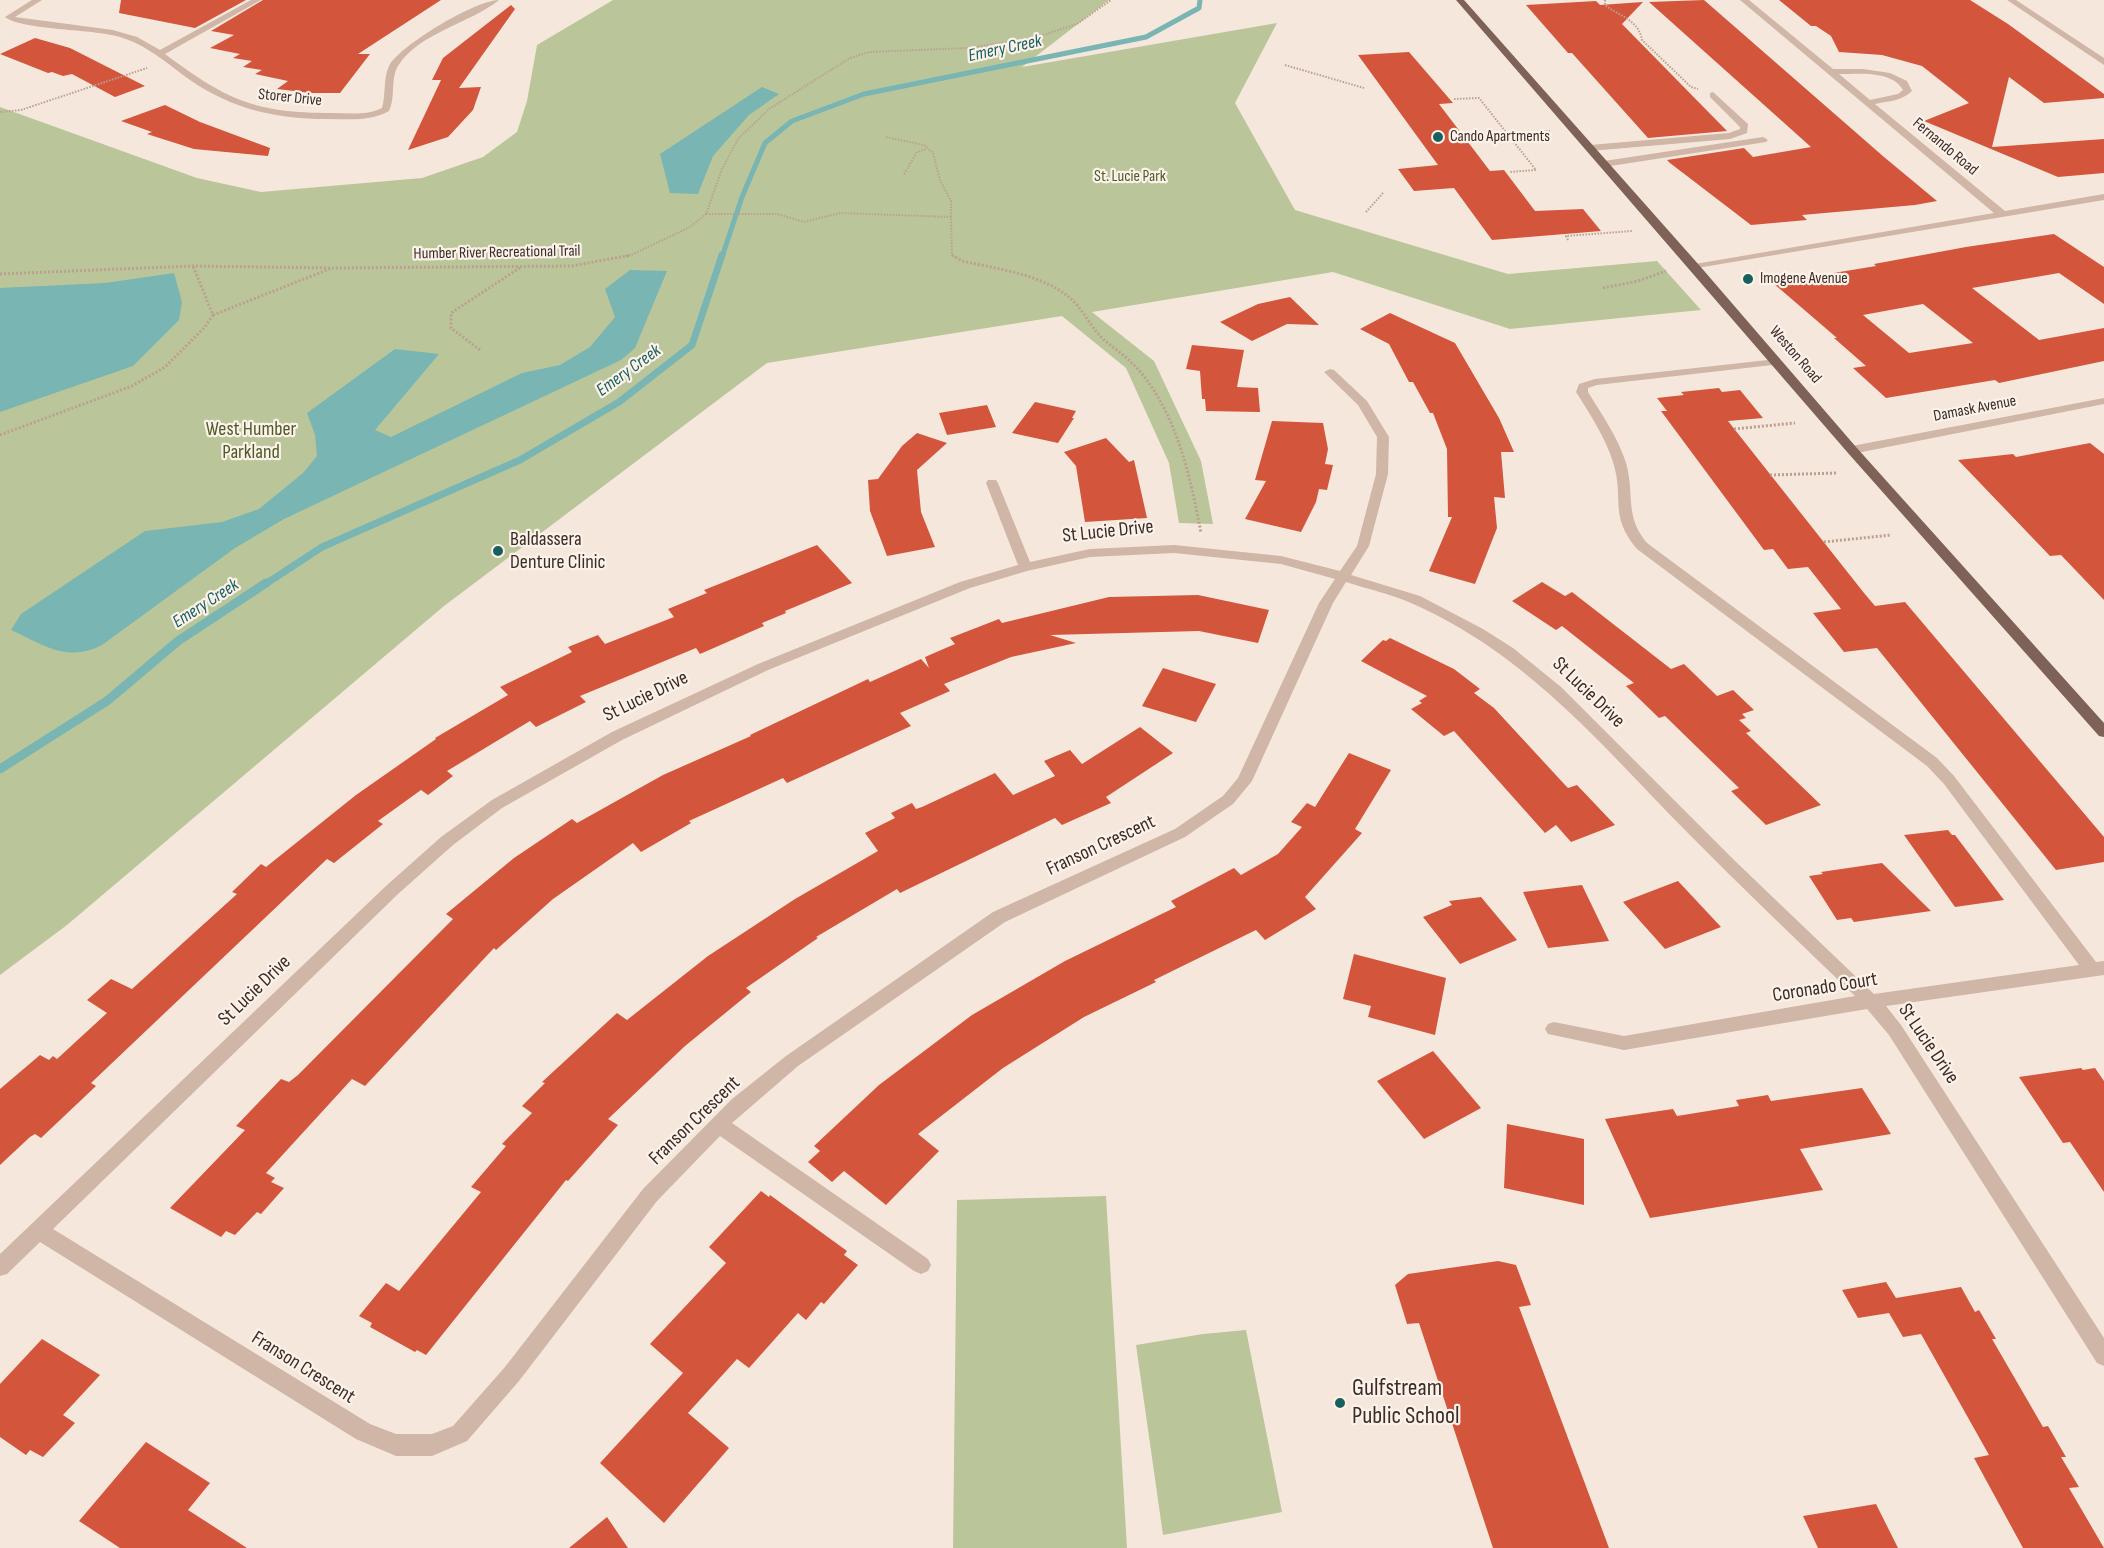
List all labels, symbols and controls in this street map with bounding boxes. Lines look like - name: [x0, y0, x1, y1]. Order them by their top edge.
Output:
- water label: Emery Creek: [966, 31, 1044, 67]
- street label: Storer Drive: [257, 85, 323, 111]
- street label: Fernando Road: [1908, 114, 1982, 180]
- place label: Cando Apartments: [1450, 127, 1550, 147]
- marker: Cando Apartments: [1431, 130, 1445, 144]
- park label: St. Lucie Park: [1094, 167, 1166, 187]
- street label: Humber River Recreational Trail: [413, 242, 581, 264]
- place label: Imogene Avenue: [1760, 269, 1848, 289]
- marker: Imogene Avenue: [1741, 272, 1755, 286]
- street label: Weston Road: [1765, 322, 1825, 388]
- water label: Emery Creek: [593, 340, 665, 402]
- street label: Damask Avenue: [1932, 392, 2018, 426]
- park label: West Humber Parkland: [206, 418, 296, 465]
- street label: St Lucie Drive: [1061, 515, 1155, 549]
- place label: Baldassera Denture Clinic: [510, 528, 606, 575]
- marker: Baldassera Denture Clinic: [491, 544, 505, 558]
- water label: Emery Creek: [169, 575, 243, 633]
- street label: St Lucie Drive: [1547, 653, 1629, 733]
- street label: St Lucie Drive: [600, 666, 692, 728]
- street label: Franson Crescent: [1043, 810, 1159, 882]
- street label: St Lucie Drive: [214, 951, 296, 1031]
- street label: Coronado Court: [1771, 968, 1879, 1008]
- street label: St Lucie Drive: [1892, 999, 1964, 1089]
- street label: Franson Crescent: [644, 1072, 746, 1170]
- street label: Franson Crescent: [247, 1327, 359, 1409]
- place label: Gulfstream Public School: [1352, 1375, 1459, 1431]
- marker: Gulfstream Public School: [1333, 1396, 1347, 1410]

